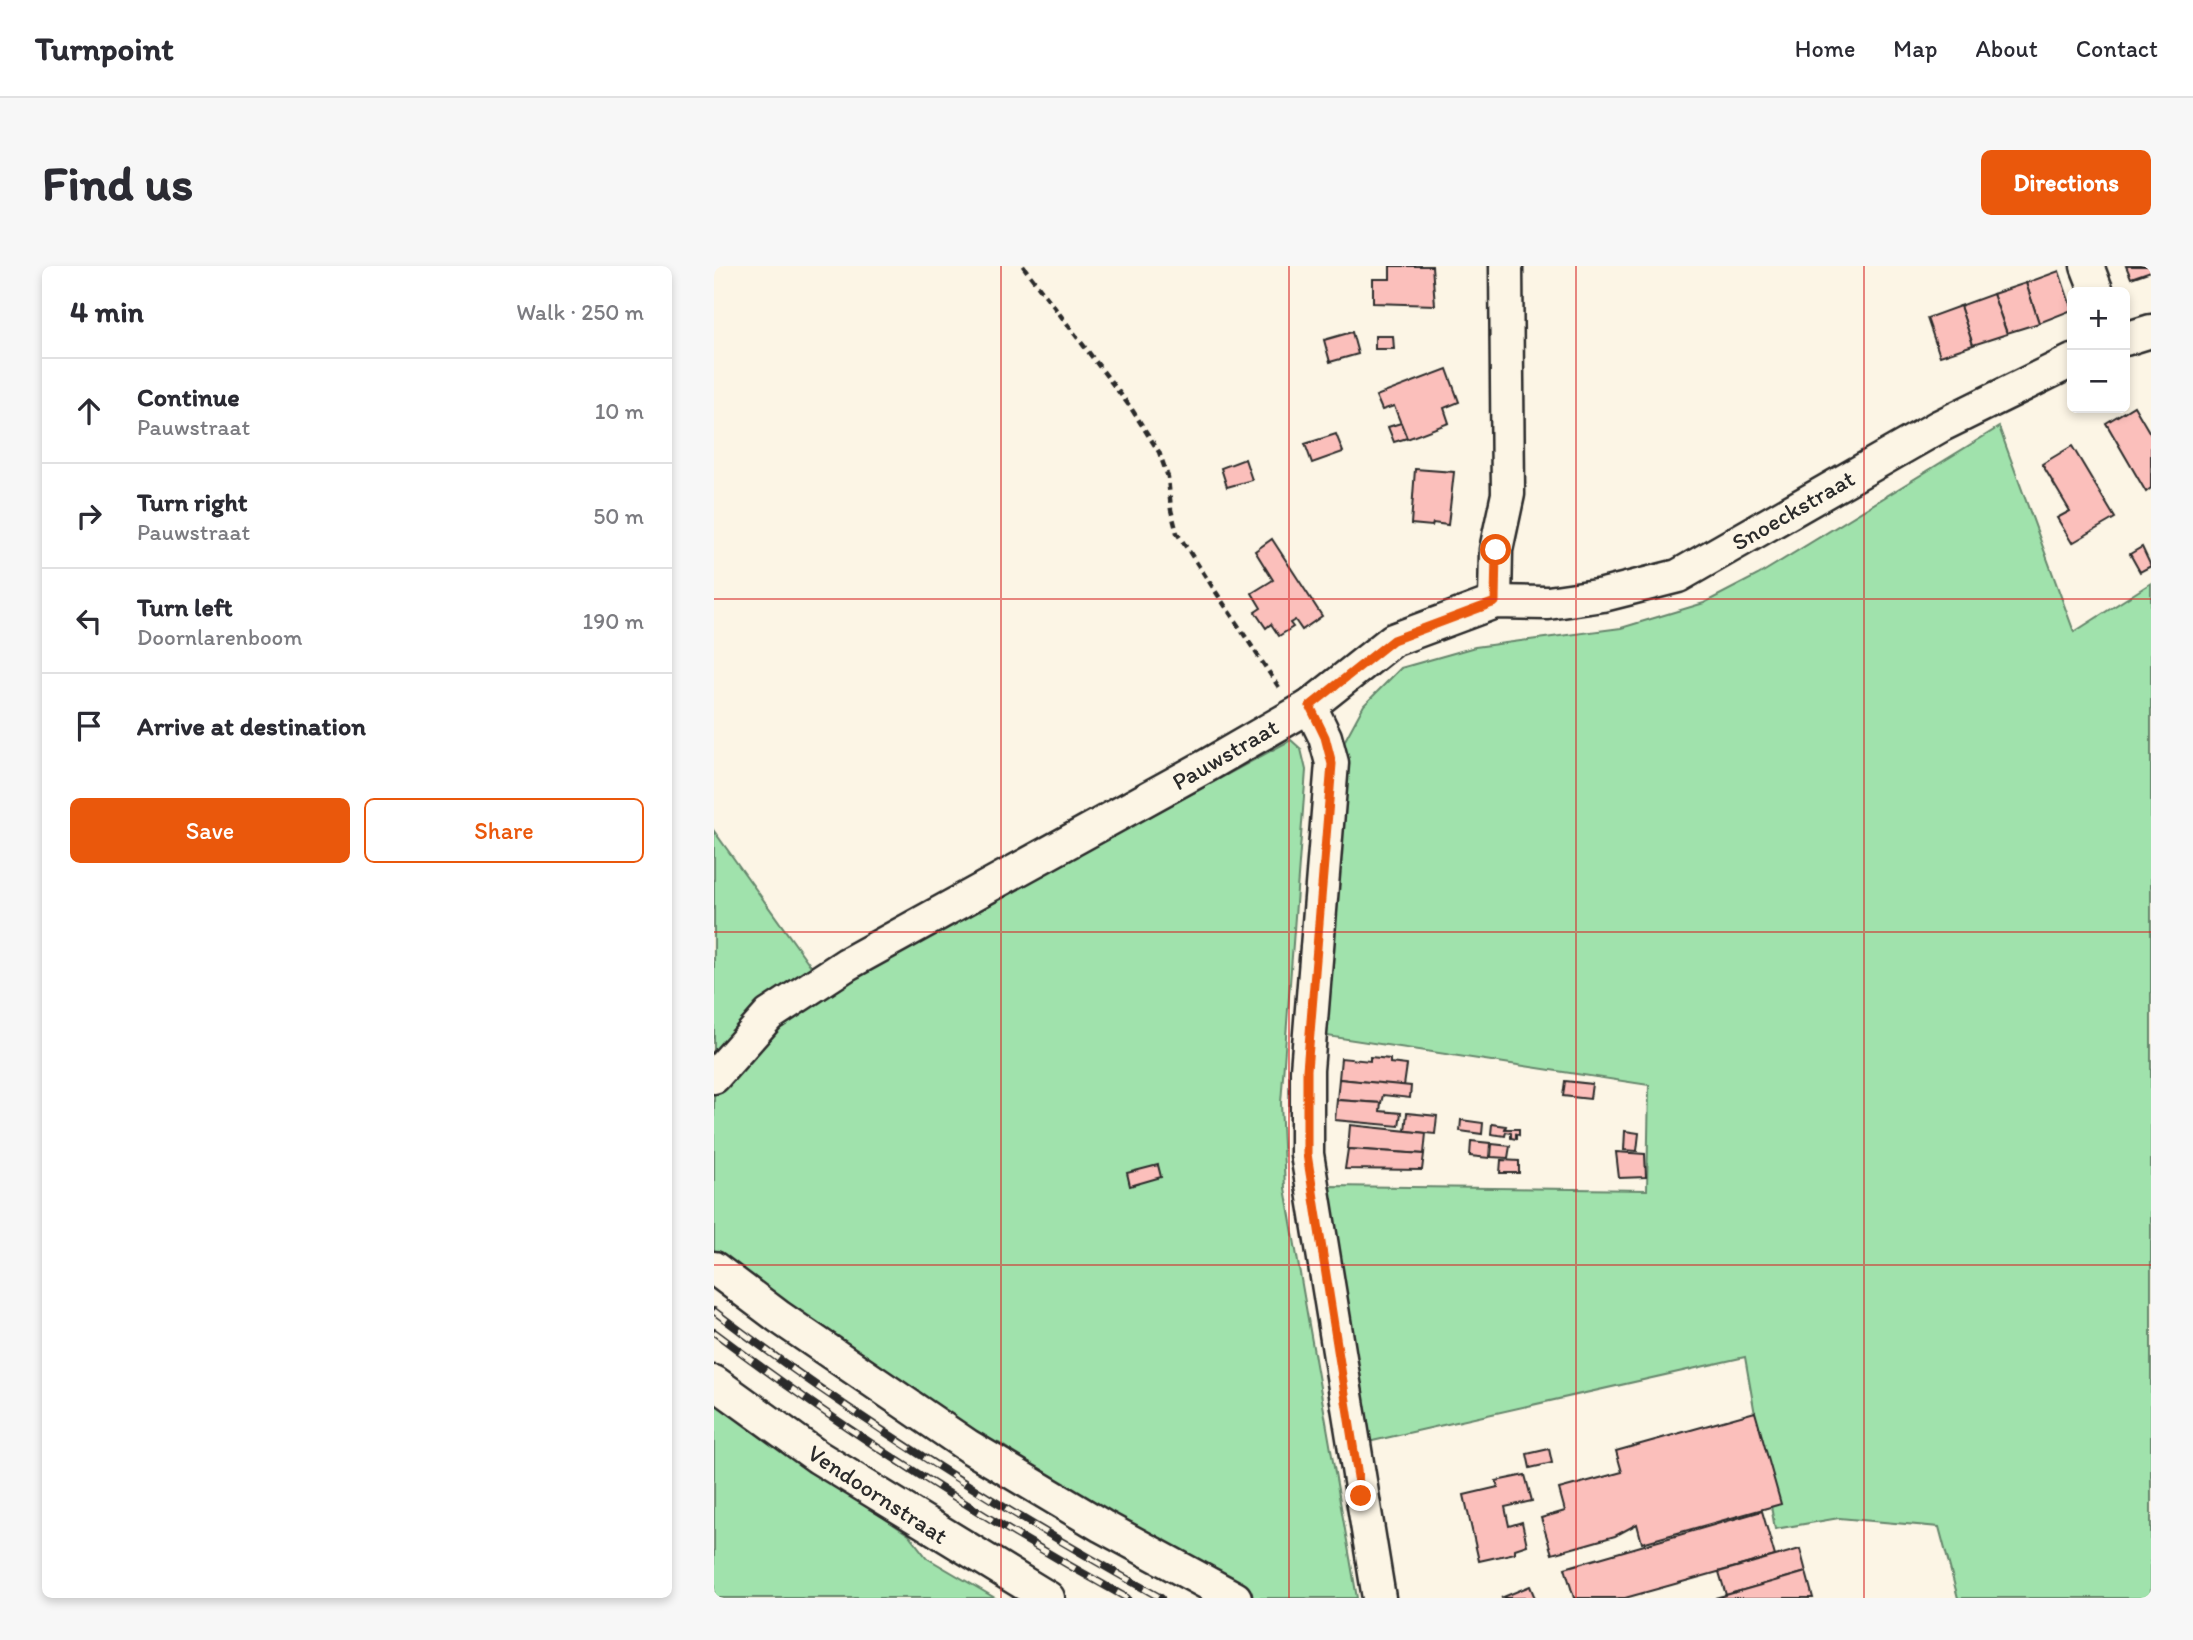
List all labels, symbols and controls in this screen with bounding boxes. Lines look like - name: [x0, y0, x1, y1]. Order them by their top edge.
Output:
- text: Turnpoint: [35, 29, 174, 68]
- text: Home: [1795, 34, 1855, 63]
- text: Map: [1893, 34, 1937, 63]
- text: About: [1975, 34, 2038, 63]
- text: Contact: [2076, 34, 2158, 63]
- button: Directions: [1981, 150, 2151, 215]
- text: Find us: [42, 153, 193, 212]
- map controls: [2067, 287, 2130, 413]
- button: +: [2067, 287, 2130, 350]
- text: 4 min: [70, 293, 144, 330]
- text: Walk · 250 m: [516, 298, 644, 326]
- button: −: [2067, 350, 2130, 413]
- text: Continue: [137, 381, 240, 413]
- icon: ahead: [70, 392, 108, 430]
- text: 10 m: [595, 397, 644, 425]
- text: Pauwstraat: [137, 413, 250, 441]
- street label: Snoeckstraat: [1726, 463, 1860, 557]
- text: Turn right: [137, 486, 248, 518]
- icon: right: [70, 497, 108, 535]
- text: 50 m: [593, 502, 644, 530]
- text: Pauwstraat: [137, 518, 250, 546]
- route start: [1480, 534, 1511, 565]
- text: Turn left: [137, 591, 233, 623]
- icon: left: [70, 602, 108, 640]
- text: 190 m: [583, 607, 644, 635]
- text: Doornlarenboom: [137, 623, 303, 651]
- icon: arrive: [70, 707, 108, 745]
- text: Arrive at destination: [137, 710, 366, 742]
- street label: Pauwstraat: [1167, 712, 1283, 796]
- button: Save: [70, 798, 350, 863]
- button: Share: [364, 798, 644, 863]
- street label: Vendoornstraat: [803, 1438, 953, 1550]
- route end: [1345, 1480, 1376, 1511]

